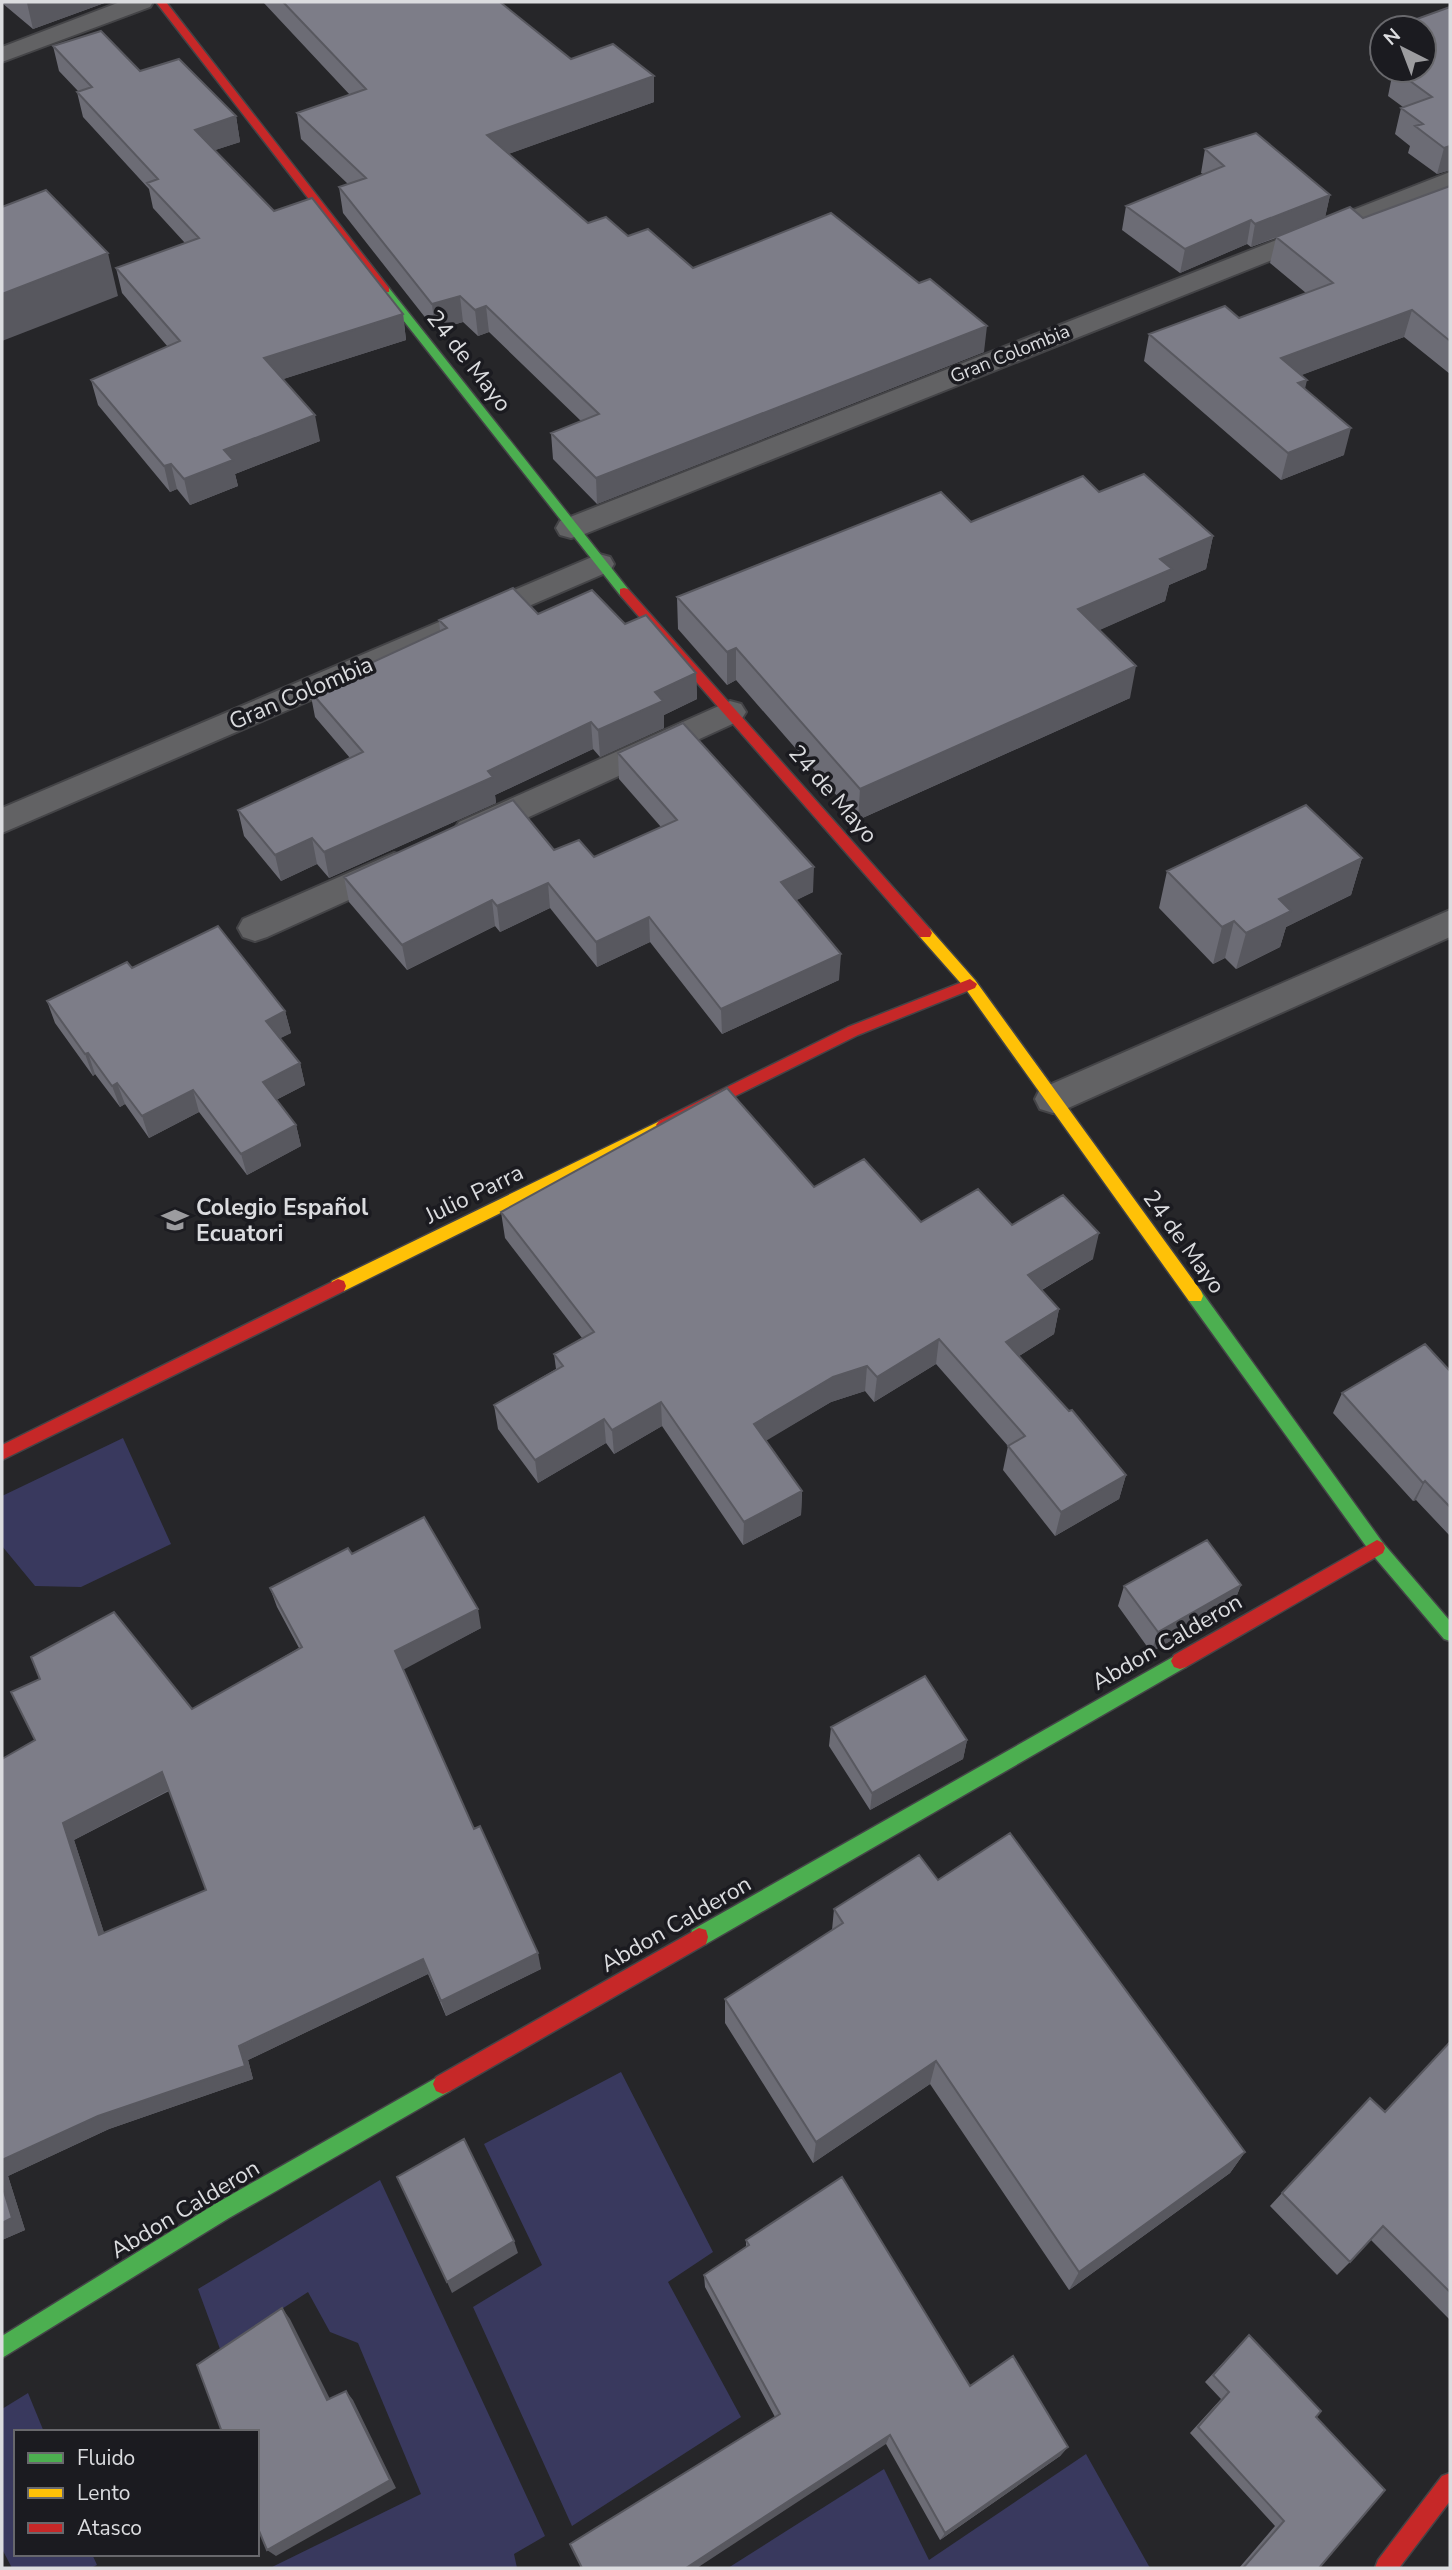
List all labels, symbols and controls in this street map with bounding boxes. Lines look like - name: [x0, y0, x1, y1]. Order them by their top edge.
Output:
- north arrow: [1368, 14, 1438, 84]
- text: N: [1378, 23, 1406, 52]
- street label: 24 de Mayo: [419, 304, 519, 418]
- street label: Gran Colombia: [946, 318, 1074, 390]
- street label: Gran Colombia: [224, 649, 378, 737]
- street label: 24 de Mayo: [782, 738, 884, 850]
- street label: Julio Parra: [419, 1157, 528, 1232]
- street label: 24 de Mayo: [1136, 1184, 1232, 1300]
- place label: Colegio Español Ecuatori: [196, 1192, 369, 1249]
- school or university icon: Colegio Español Ecuatori: [160, 1205, 190, 1235]
- street label: Abdon Calderon: [1086, 1586, 1248, 1698]
- street label: Abdon Calderon: [595, 1868, 757, 1980]
- street label: Abdon Calderon: [105, 2152, 265, 2266]
- legend: [14, 2430, 259, 2556]
- text: Fluido: [77, 2444, 135, 2472]
- text: Lento: [77, 2479, 130, 2507]
- text: Atasco: [77, 2514, 142, 2542]

